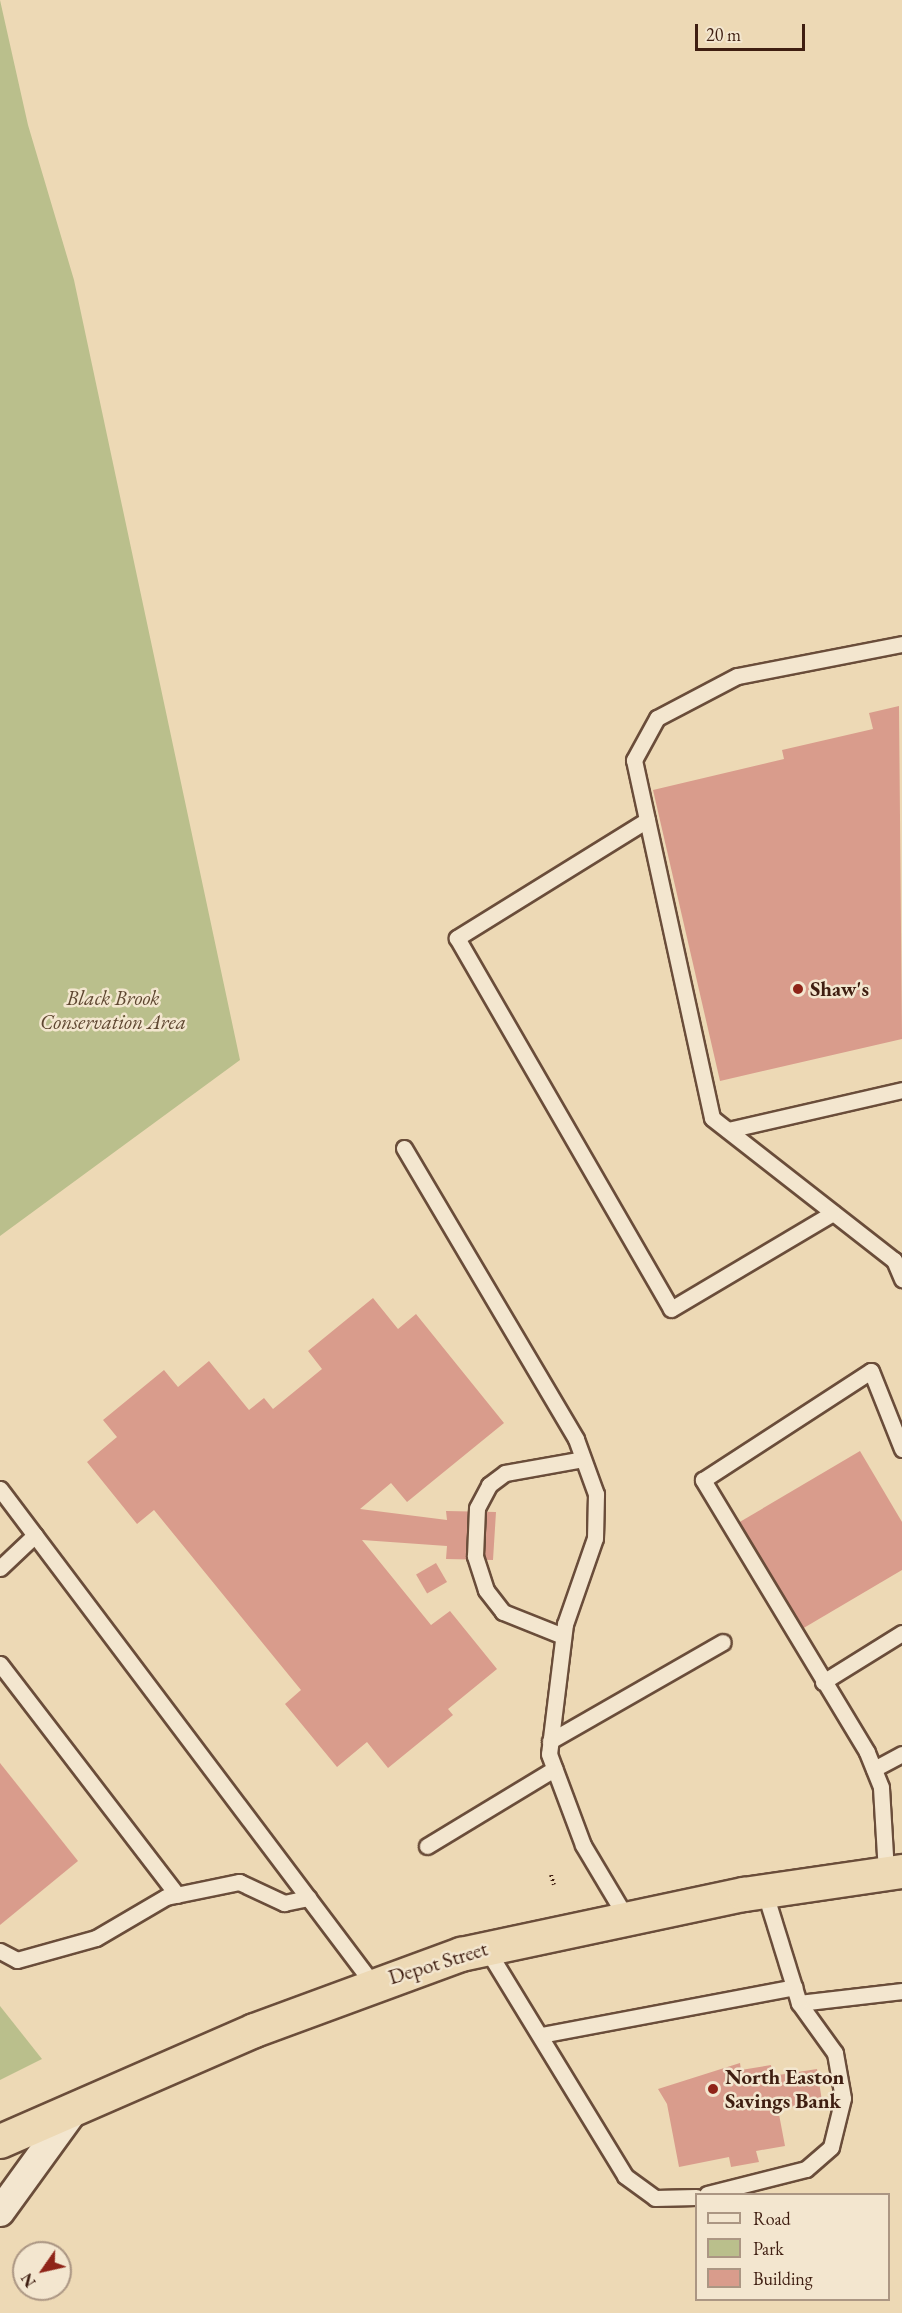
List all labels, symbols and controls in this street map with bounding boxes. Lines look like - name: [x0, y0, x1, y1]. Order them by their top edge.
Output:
- scale bar: [698, 12, 808, 50]
- text: 20 m: [706, 23, 741, 46]
- place label: Shaw's: [810, 976, 869, 1002]
- marker: Shaw's: [791, 982, 805, 996]
- park label: Black Brook Conservation Area: [40, 985, 186, 1035]
- street label: Depot Street: [385, 1936, 491, 1990]
- place label: North Easton Savings Bank: [725, 2064, 844, 2114]
- marker: North Easton Savings Bank: [706, 2082, 720, 2096]
- legend: [695, 2193, 890, 2301]
- text: Road: [753, 2207, 791, 2230]
- text: Park: [753, 2237, 784, 2260]
- north arrow: [12, 2241, 72, 2301]
- text: Building: [753, 2267, 813, 2290]
- text: N: [16, 2269, 41, 2291]

